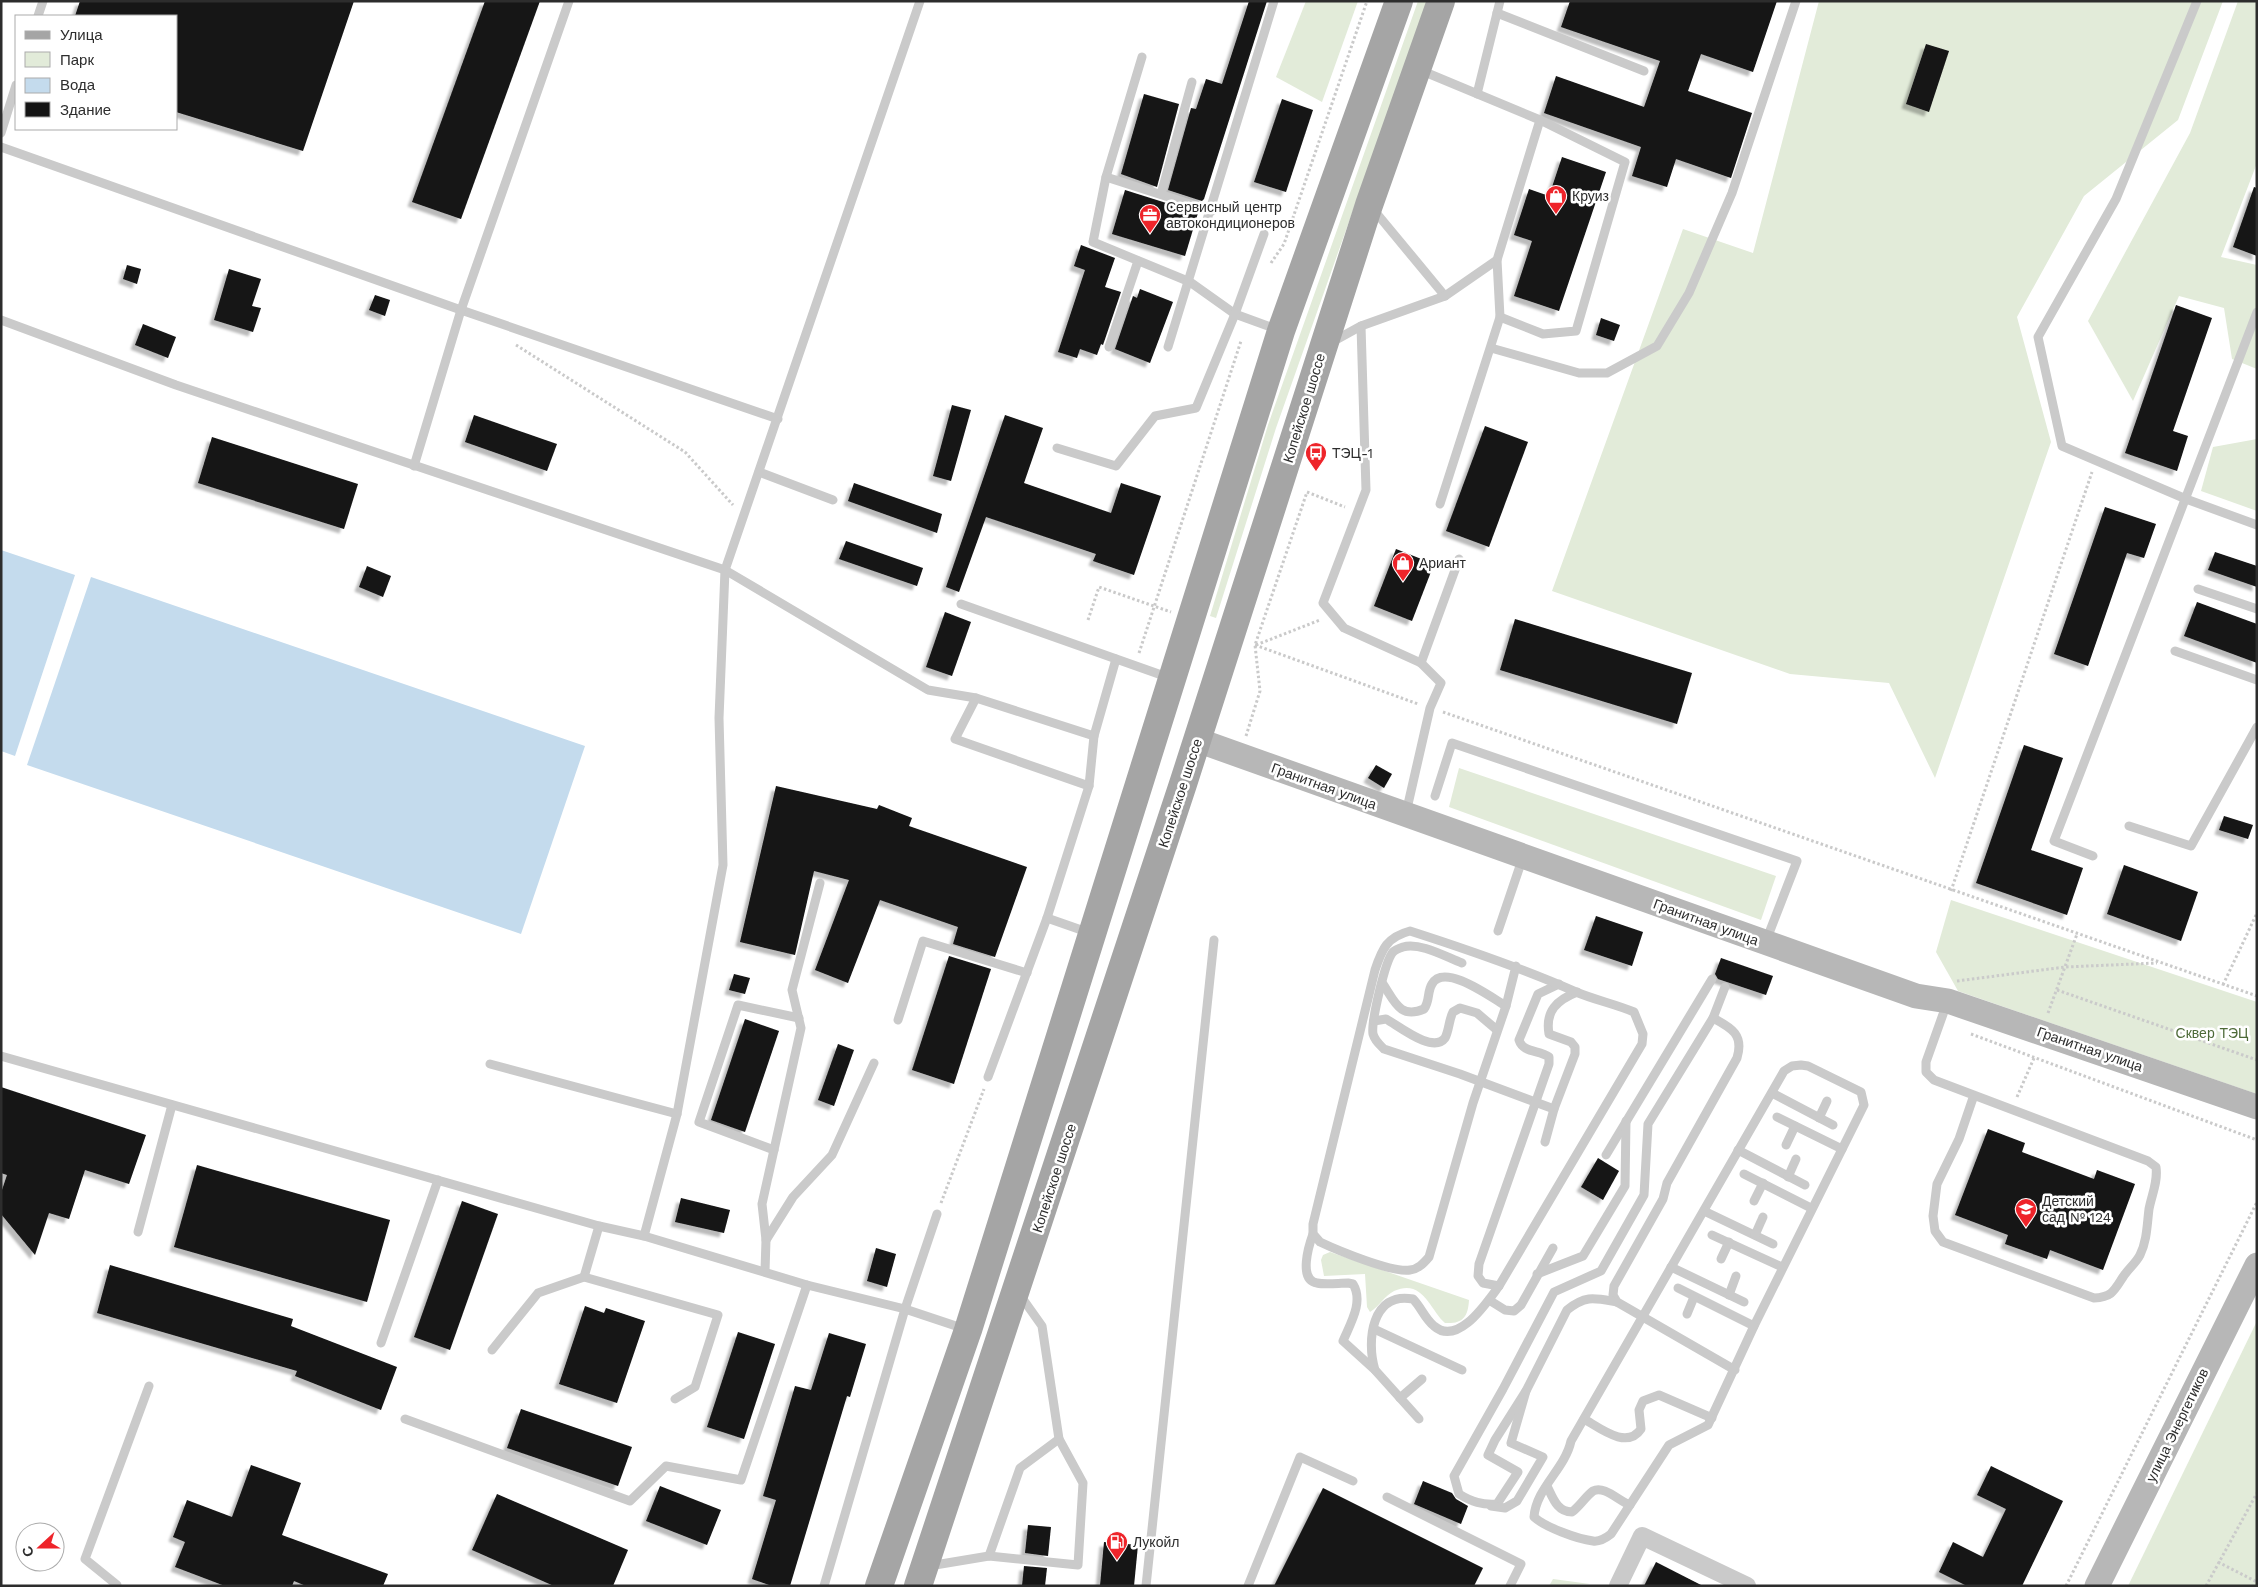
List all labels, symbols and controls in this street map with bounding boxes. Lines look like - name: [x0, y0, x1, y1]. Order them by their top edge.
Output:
- legend: [15, 15, 178, 130]
- text: Улица: [60, 26, 103, 44]
- text: Парк: [60, 51, 94, 69]
- text: Вода: [60, 76, 96, 94]
- text: Здание: [60, 101, 111, 119]
- shop icon: Круиз: [1544, 184, 1568, 215]
- place label: Круиз: [1572, 188, 1609, 204]
- place label: Сервисный центр автокондиционеров: [1166, 199, 1295, 231]
- office icon: Сервисный центр автокондиционеров: [1138, 203, 1162, 234]
- street label: Копейское шоссе: [1280, 351, 1328, 465]
- bus stop icon: ТЭЦ-1: [1304, 441, 1328, 472]
- place label: ТЭЦ-1: [1332, 445, 1373, 461]
- shop icon: Ариант: [1391, 551, 1415, 582]
- place label: Ариант: [1419, 555, 1466, 571]
- street label: Копейское шоссе: [1155, 736, 1205, 849]
- street label: Гранитная улица: [1269, 760, 1379, 813]
- street label: Гранитная улица: [1651, 896, 1761, 949]
- street label: Гранитная улица: [2035, 1023, 2145, 1075]
- park label: Сквер ТЭЦ: [2176, 1025, 2249, 1041]
- street label: Копейское шоссе: [1029, 1121, 1079, 1234]
- place label: Детский сад № 124: [2042, 1193, 2111, 1225]
- school or university icon: Детский сад № 124: [2014, 1197, 2038, 1228]
- street label: улица Энергетиков: [2143, 1366, 2211, 1484]
- north arrow: [15, 1522, 65, 1572]
- fuel station icon: Лукойл: [1105, 1530, 1129, 1561]
- place label: Лукойл: [1133, 1534, 1179, 1550]
- text: С: [19, 1544, 37, 1559]

